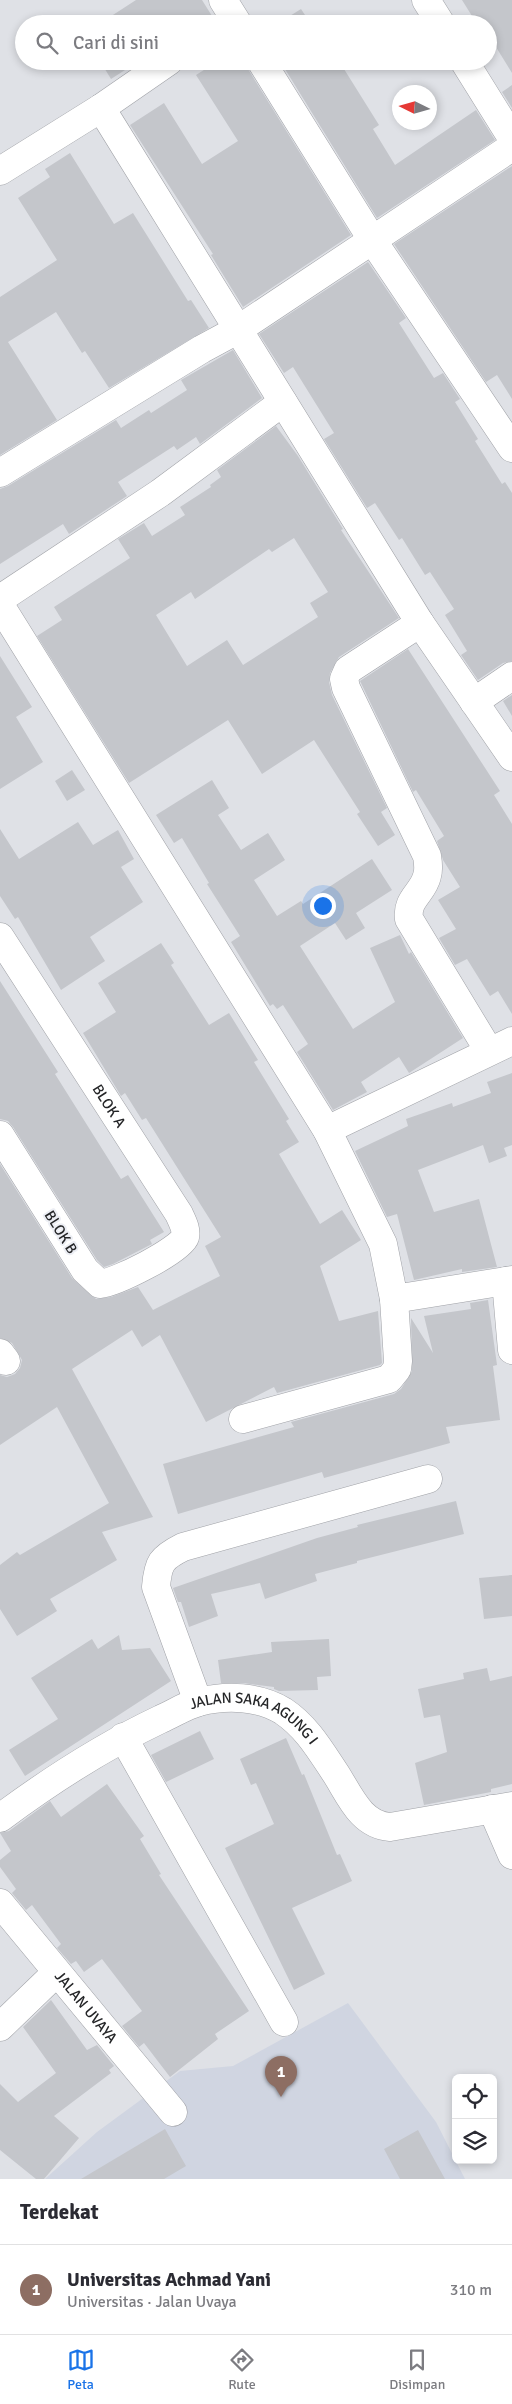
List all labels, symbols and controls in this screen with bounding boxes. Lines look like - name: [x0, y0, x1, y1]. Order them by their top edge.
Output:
- search box: [15, 15, 497, 70]
- icon: search: [33, 29, 61, 57]
- text: Cari di sini: [73, 31, 159, 55]
- north arrow: [392, 85, 437, 130]
- your location: [310, 893, 336, 919]
- street label: BLOK A: [89, 1081, 130, 1131]
- street label: BLOK B: [41, 1207, 81, 1257]
- street label: JALAN SAKA AGUNG I: [187, 1689, 322, 1748]
- street label: JALAN UVAYA: [51, 1967, 121, 2047]
- pin: 1: [265, 2056, 297, 2097]
- map controls: [452, 2074, 497, 2164]
- button: locate: [452, 2074, 497, 2119]
- button: layers: [452, 2119, 497, 2164]
- text: Terdekat: [20, 2199, 99, 2225]
- text: Universitas Achmad Yani: [67, 2268, 271, 2292]
- text: 1: [32, 2280, 40, 2300]
- text: 310 m: [450, 2280, 492, 2300]
- text: Universitas · Jalan Uvaya: [67, 2292, 237, 2312]
- tab: Peta: [67, 2346, 95, 2393]
- tab: Rute: [228, 2346, 256, 2393]
- tab: Disimpan: [389, 2346, 445, 2393]

